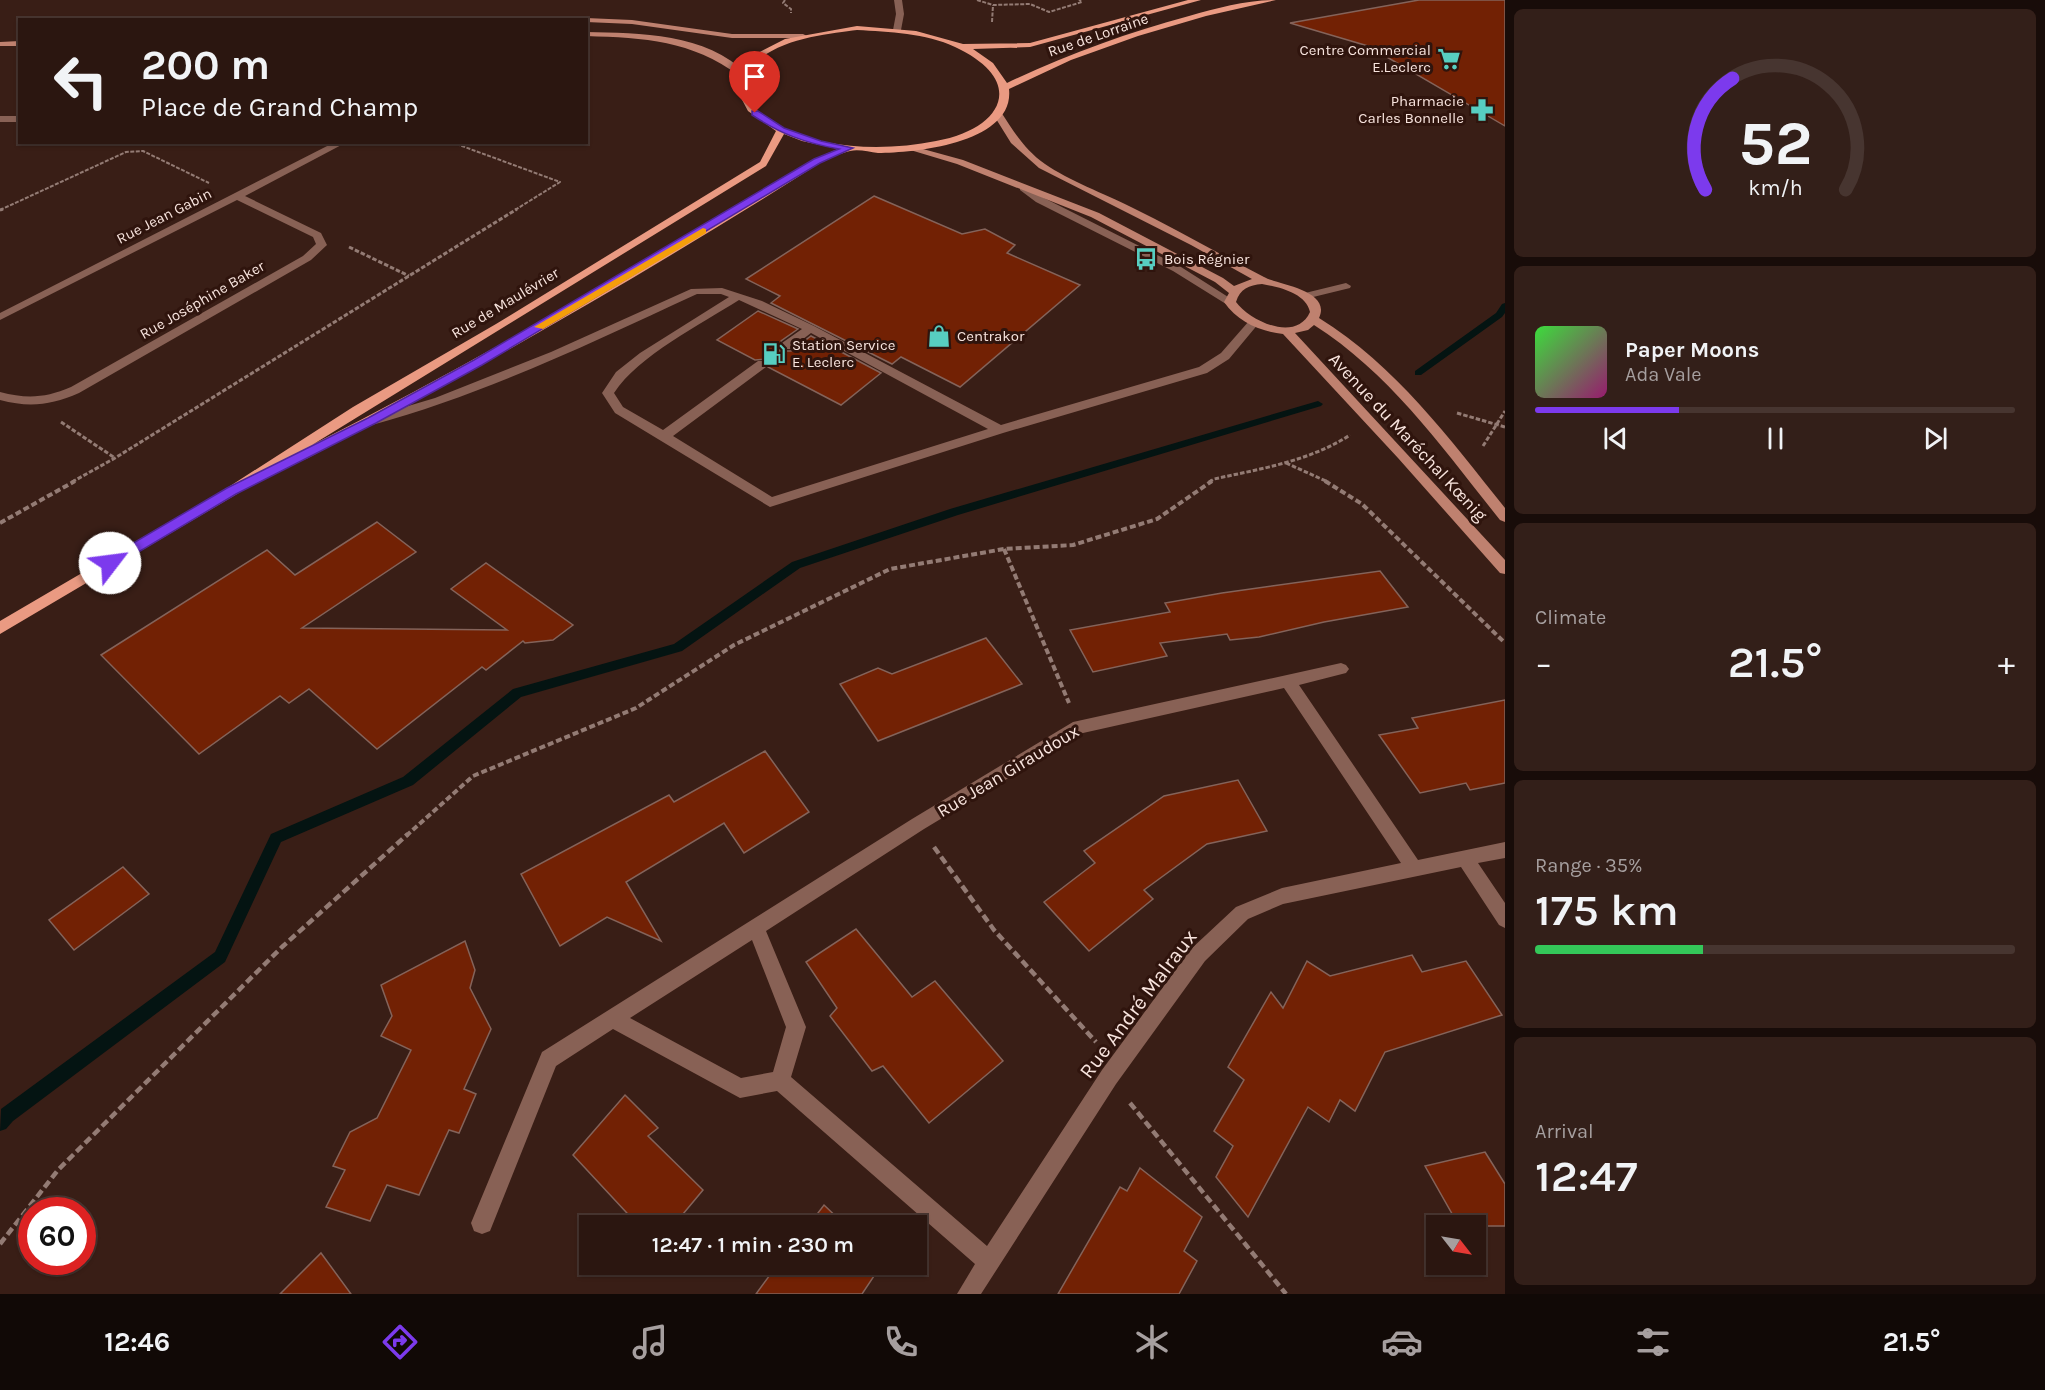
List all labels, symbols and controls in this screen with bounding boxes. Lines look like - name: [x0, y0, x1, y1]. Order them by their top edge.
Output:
- street label: Rue de Lorraine: [1045, 9, 1151, 61]
- text: 200 m: [141, 40, 270, 90]
- place label: Centre Commercial E.Leclerc: [1299, 41, 1431, 76]
- icon: left: [42, 42, 120, 120]
- supermarket icon: Centre Commercial E.Leclerc: [1436, 46, 1462, 72]
- pin: [729, 51, 780, 113]
- icon: arrive: [738, 60, 771, 93]
- text: Place de Grand Champ: [141, 91, 418, 123]
- place label: Pharmacie Carles Bonnelle: [1358, 92, 1464, 127]
- pharmacy icon: Pharmacie Carles Bonnelle: [1469, 97, 1495, 123]
- text: 52: [1738, 107, 1812, 180]
- text: km/h: [1748, 175, 1802, 200]
- street label: Rue Jean Gabin: [113, 184, 215, 248]
- bus stop icon: Bois Régnier: [1133, 246, 1159, 272]
- place label: Bois Régnier: [1164, 250, 1250, 268]
- street label: Rue Joséphine Baker: [136, 257, 268, 343]
- street label: Rue de Maulévrier: [448, 264, 562, 342]
- shop icon: Centrakor: [926, 323, 952, 349]
- place label: Centrakor: [957, 327, 1025, 345]
- place label: Station Service E. Leclerc: [792, 336, 896, 371]
- text: Paper Moons: [1625, 337, 1759, 363]
- fuel station icon: Station Service E. Leclerc: [761, 341, 787, 367]
- street label: Avenue du Maréchal Kœnig: [1324, 348, 1492, 526]
- text: Ada Vale: [1625, 363, 1702, 386]
- icon: previous: [1599, 422, 1632, 455]
- icon: pause: [1759, 422, 1792, 455]
- icon: next: [1919, 422, 1952, 455]
- position arrow: [78, 531, 142, 595]
- text: Climate: [1535, 606, 1606, 629]
- text: 21.5°: [1728, 636, 1822, 688]
- text: −: [1535, 644, 1552, 682]
- text: +: [1998, 644, 2015, 682]
- street label: Rue Jean Giraudoux: [933, 720, 1083, 822]
- text: Range · 35%: [1535, 854, 1643, 877]
- text: 175 km: [1535, 884, 1679, 936]
- street label: Rue André Malraux: [1074, 925, 1202, 1083]
- text: Arrival: [1535, 1120, 1594, 1143]
- text: 12:47: [1535, 1150, 1638, 1202]
- speed limit sign: 60: [18, 1197, 96, 1275]
- north arrow: [1426, 1215, 1486, 1275]
- map controls: [1426, 1215, 1486, 1275]
- text: 12:47 · 1 min · 230 m: [652, 1232, 854, 1258]
- icon: directions: [379, 1321, 421, 1363]
- icon: music: [629, 1321, 671, 1363]
- icon: phone: [880, 1321, 922, 1363]
- icon: climate: [1131, 1321, 1173, 1363]
- icon: car: [1381, 1321, 1423, 1363]
- icon: filters: [1632, 1321, 1674, 1363]
- text: 12:46: [104, 1326, 170, 1358]
- text: 21.5°: [1883, 1326, 1941, 1358]

